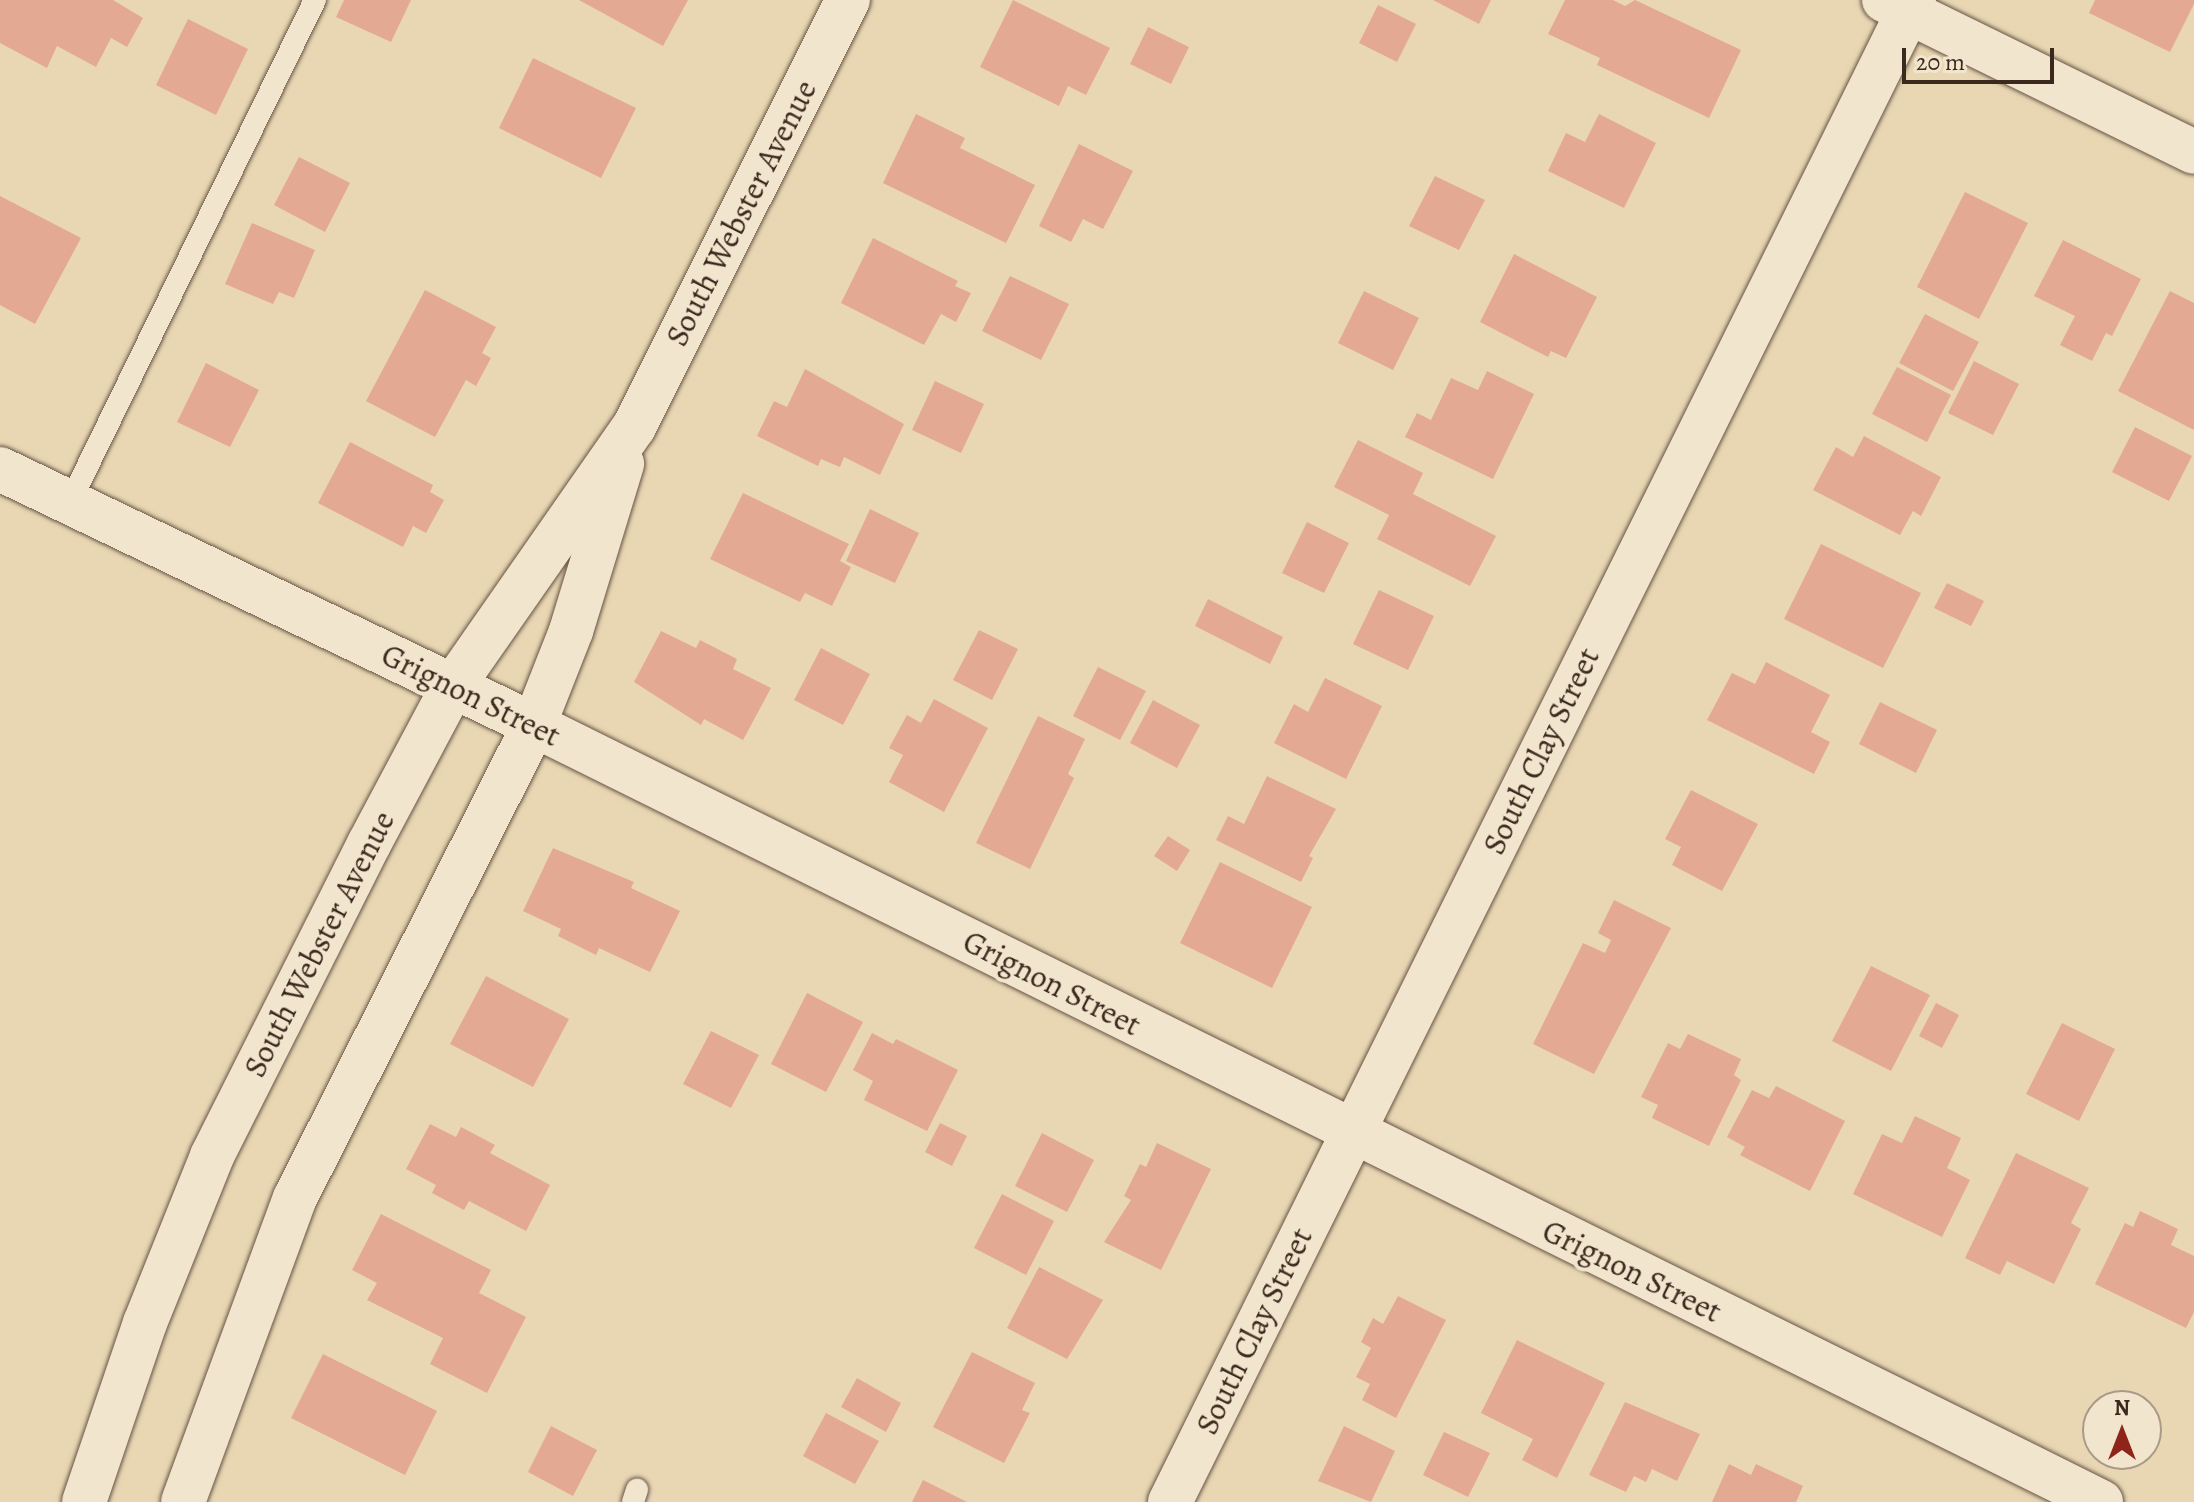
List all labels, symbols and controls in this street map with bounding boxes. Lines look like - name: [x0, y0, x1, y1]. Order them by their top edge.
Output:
- scale bar: [1906, 32, 2058, 82]
- text: 20 m: [1916, 46, 1965, 78]
- street label: South Webster Avenue: [657, 74, 825, 352]
- street label: Grignon Street: [375, 635, 567, 755]
- street label: South Clay Street: [1474, 641, 1608, 861]
- street label: South Webster Avenue: [235, 805, 403, 1083]
- street label: Grignon Street: [957, 922, 1147, 1044]
- street label: Grignon Street: [1536, 1211, 1728, 1331]
- street label: South Clay Street: [1187, 1221, 1321, 1441]
- north arrow: [2082, 1390, 2162, 1470]
- text: N: [2114, 1393, 2130, 1423]

